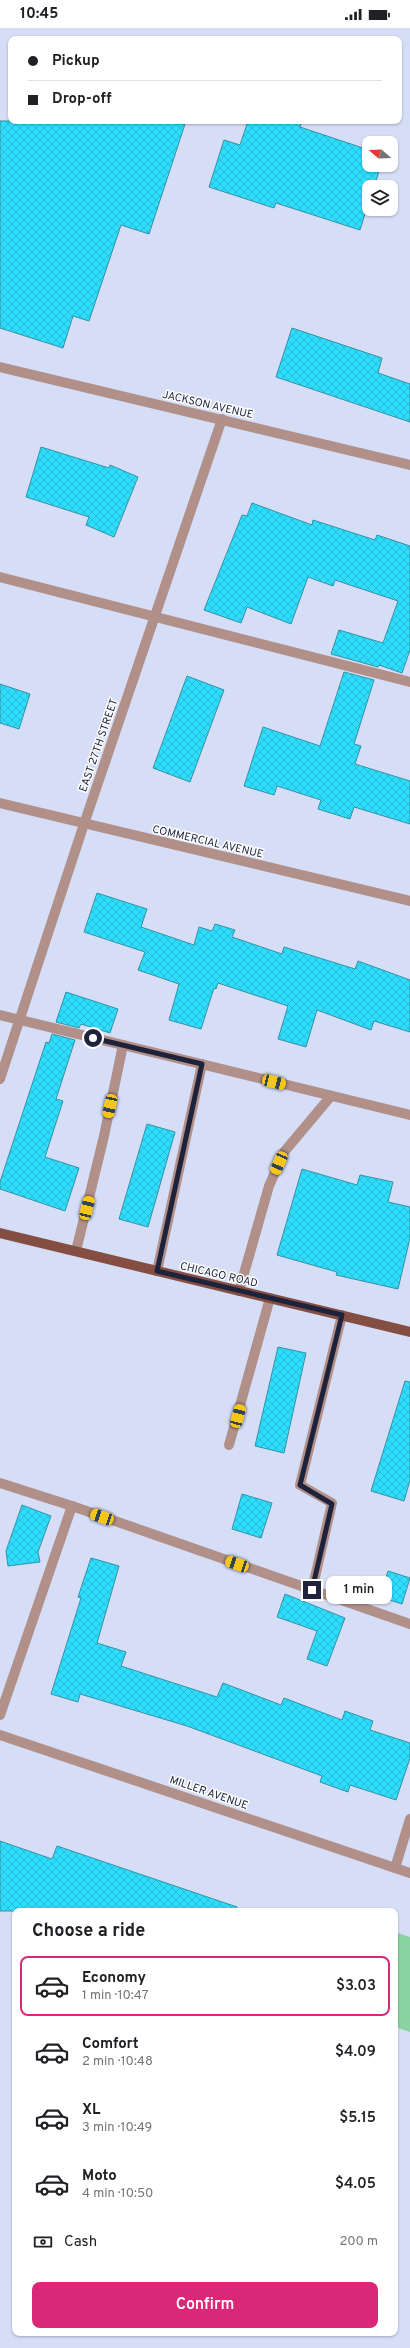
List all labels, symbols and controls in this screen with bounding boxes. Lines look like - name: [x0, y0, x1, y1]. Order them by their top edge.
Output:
- text: 10:45: [20, 5, 58, 24]
- text: Pickup: [52, 52, 100, 71]
- text: Drop-off: [52, 90, 112, 109]
- north arrow: [362, 136, 398, 172]
- map controls: [362, 136, 398, 216]
- button: layers: [362, 180, 398, 216]
- street label: JACKSON AVENUE: [161, 388, 255, 422]
- street label: EAST 27TH STREET: [76, 697, 121, 794]
- street label: COMMERCIAL AVENUE: [151, 822, 265, 862]
- route start: [84, 1029, 102, 1047]
- car: [261, 1073, 287, 1091]
- car: [102, 1093, 118, 1119]
- car: [269, 1150, 289, 1176]
- car: [78, 1195, 96, 1221]
- street label: CHICAGO ROAD: [178, 1259, 259, 1291]
- car: [229, 1403, 247, 1429]
- car: [89, 1507, 115, 1527]
- car: [224, 1554, 250, 1574]
- callout: 1 min: [326, 1576, 392, 1604]
- route end: [303, 1581, 321, 1599]
- text: 1 min: [344, 1582, 374, 1598]
- street label: MILLER AVENUE: [168, 1773, 250, 1813]
- text: Choose a ride: [32, 1920, 145, 1943]
- icon: car: [34, 1968, 70, 2004]
- text: Economy: [82, 1969, 146, 1988]
- text: $3.03: [336, 1977, 376, 1996]
- text: 1 min · 10:47: [82, 1988, 149, 2004]
- icon: car: [34, 2034, 70, 2070]
- text: Comfort: [82, 2035, 139, 2054]
- text: $4.09: [335, 2043, 376, 2062]
- text: 2 min · 10:48: [82, 2054, 153, 2070]
- icon: car: [34, 2100, 70, 2136]
- text: XL: [82, 2101, 100, 2120]
- text: $5.15: [339, 2109, 376, 2128]
- text: 3 min · 10:49: [82, 2120, 152, 2136]
- icon: car: [34, 2166, 70, 2202]
- text: Moto: [82, 2167, 117, 2186]
- text: $4.05: [335, 2175, 376, 2194]
- text: 4 min · 10:50: [82, 2186, 153, 2202]
- icon: cash: [32, 2231, 54, 2253]
- text: Cash: [64, 2233, 97, 2252]
- text: 200 m: [339, 2234, 378, 2250]
- button: Confirm: [32, 2282, 378, 2328]

